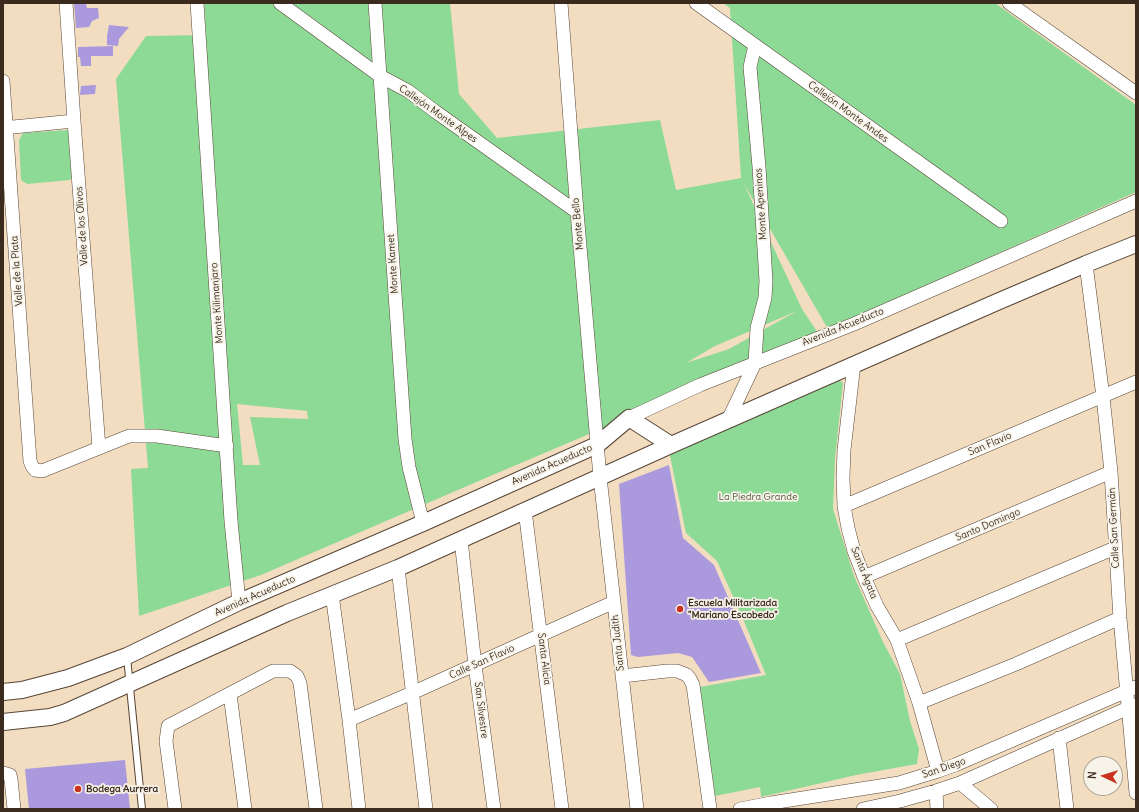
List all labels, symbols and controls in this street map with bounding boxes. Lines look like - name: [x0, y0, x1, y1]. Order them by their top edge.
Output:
- street label: Callejón Monte Andes: [805, 79, 891, 145]
- street label: Callejón Monte Alpes: [397, 82, 479, 146]
- street label: Monte Apeninos: [753, 168, 769, 240]
- street label: Valle de los Olivos: [73, 186, 91, 266]
- street label: Monte Bello: [570, 197, 586, 251]
- street label: Monte Kamet: [385, 234, 401, 294]
- street label: Valle de la Plata: [9, 235, 25, 307]
- street label: Monte Kilimanjaro: [208, 262, 226, 344]
- street label: Avenida Acueducto: [800, 305, 886, 349]
- street label: San Flavio: [967, 430, 1013, 458]
- street label: Avenida Acueducto: [510, 442, 594, 488]
- street label: Calle San Germán: [1106, 487, 1122, 569]
- park label: La Piedra Grande: [719, 491, 797, 503]
- street label: Santo Domingo: [954, 506, 1022, 544]
- street label: Santa Ágata: [848, 545, 880, 601]
- street label: Avenida Acueducto: [213, 573, 297, 619]
- place label: Escuela Militarizada "Mariano Escobedo": [688, 597, 778, 620]
- marker: Escuela Militarizada "Mariano Escobedo": [675, 604, 685, 614]
- street label: Santa Judith: [609, 614, 627, 672]
- street label: Santa Alicia: [535, 632, 553, 686]
- street label: Calle San Flavio: [447, 642, 517, 682]
- street label: San Silvestre: [472, 681, 490, 739]
- street label: San Diego: [921, 755, 967, 781]
- north arrow: [1083, 756, 1123, 796]
- text: N: [1085, 771, 1099, 780]
- place label: Bodega Aurrera: [86, 783, 158, 795]
- marker: Bodega Aurrera: [73, 784, 83, 794]

